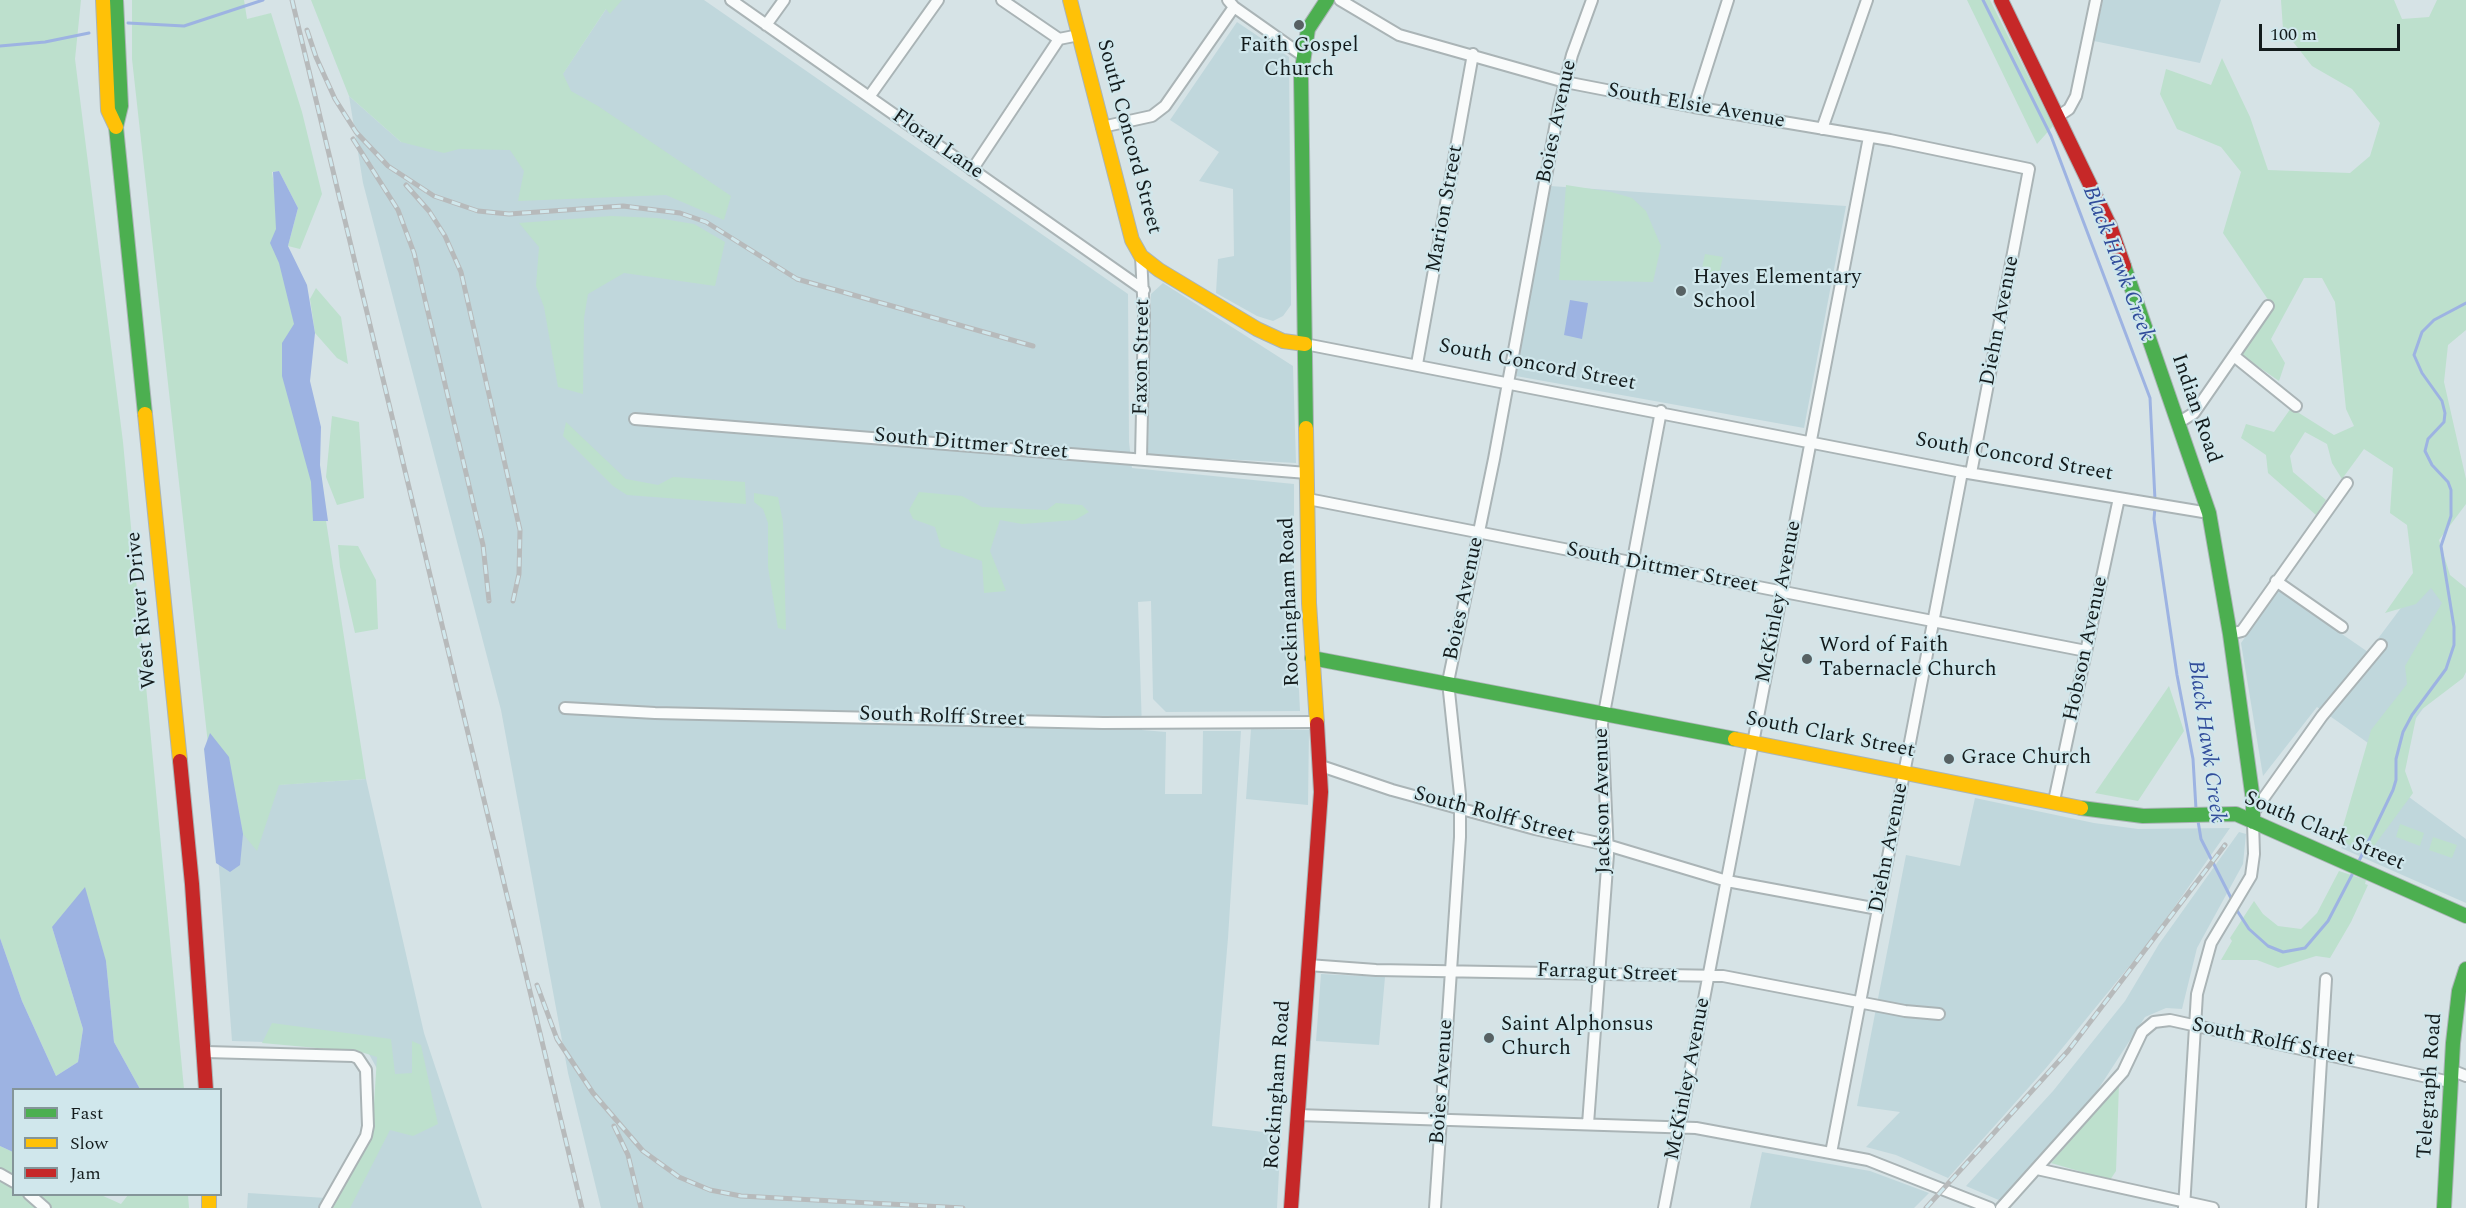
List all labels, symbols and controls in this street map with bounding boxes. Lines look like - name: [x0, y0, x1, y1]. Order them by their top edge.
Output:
- scale bar: [2262, 12, 2403, 50]
- marker: Faith Gospel Church: [1292, 18, 1306, 32]
- text: 100 m: [2270, 21, 2317, 48]
- place label: Faith Gospel Church: [1239, 34, 1359, 84]
- street label: South Concord Street: [1090, 37, 1166, 237]
- street label: Boies Avenue: [1533, 58, 1583, 186]
- street label: South Elsie Avenue: [1605, 79, 1787, 135]
- street label: Floral Lane: [886, 104, 988, 186]
- street label: Marion Street: [1422, 143, 1470, 275]
- water label: Black Hawk Creek: [2075, 183, 2159, 345]
- street label: Diehn Avenue: [1976, 254, 2026, 388]
- place label: Hayes Elementary School: [1693, 266, 1861, 316]
- marker: Hayes Elementary School: [1674, 284, 1688, 298]
- street label: Faxon Street: [1129, 298, 1157, 416]
- street label: South Concord Street: [1436, 335, 1638, 397]
- street label: Indian Road: [2165, 351, 2225, 467]
- street label: South Dittmer Street: [873, 424, 1069, 466]
- street label: South Concord Street: [1913, 428, 2115, 488]
- street label: Rockingham Road: [1275, 517, 1307, 687]
- street label: McKinley Avenue: [1752, 519, 1808, 685]
- street label: West River Drive: [122, 530, 164, 690]
- street label: Boies Avenue: [1440, 535, 1490, 663]
- street label: South Dittmer Street: [1564, 538, 1760, 600]
- street label: Hobson Avenue: [2059, 574, 2115, 724]
- place label: Word of Faith Tabernacle Church: [1819, 634, 1997, 684]
- marker: Word of Faith Tabernacle Church: [1800, 652, 1814, 666]
- water label: Black Hawk Creek: [2181, 659, 2229, 825]
- street label: South Rolff Street: [859, 703, 1025, 733]
- street label: South Clark Street: [1743, 707, 1917, 765]
- street label: Jackson Avenue: [1590, 728, 1618, 874]
- place label: Grace Church: [1961, 746, 2091, 772]
- marker: Grace Church: [1942, 752, 1956, 766]
- street label: Diehn Avenue: [1865, 781, 1915, 915]
- street label: South Rolff Street: [1411, 782, 1577, 850]
- street label: South Clark Street: [2240, 787, 2408, 877]
- street label: Farragut Street: [1536, 959, 1678, 989]
- street label: McKinley Avenue: [1661, 996, 1717, 1162]
- street label: Rockingham Road: [1261, 999, 1297, 1171]
- street label: Telegraph Road: [2413, 1012, 2449, 1160]
- place label: Saint Alphonsus Church: [1501, 1013, 1654, 1063]
- street label: South Rolff Street: [2189, 1013, 2357, 1073]
- street label: Boies Avenue: [1426, 1018, 1460, 1146]
- marker: Saint Alphonsus Church: [1482, 1031, 1496, 1045]
- legend: [12, 1088, 222, 1196]
- text: Fast: [70, 1100, 103, 1127]
- text: Slow: [70, 1130, 108, 1157]
- text: Jam: [70, 1160, 101, 1187]

